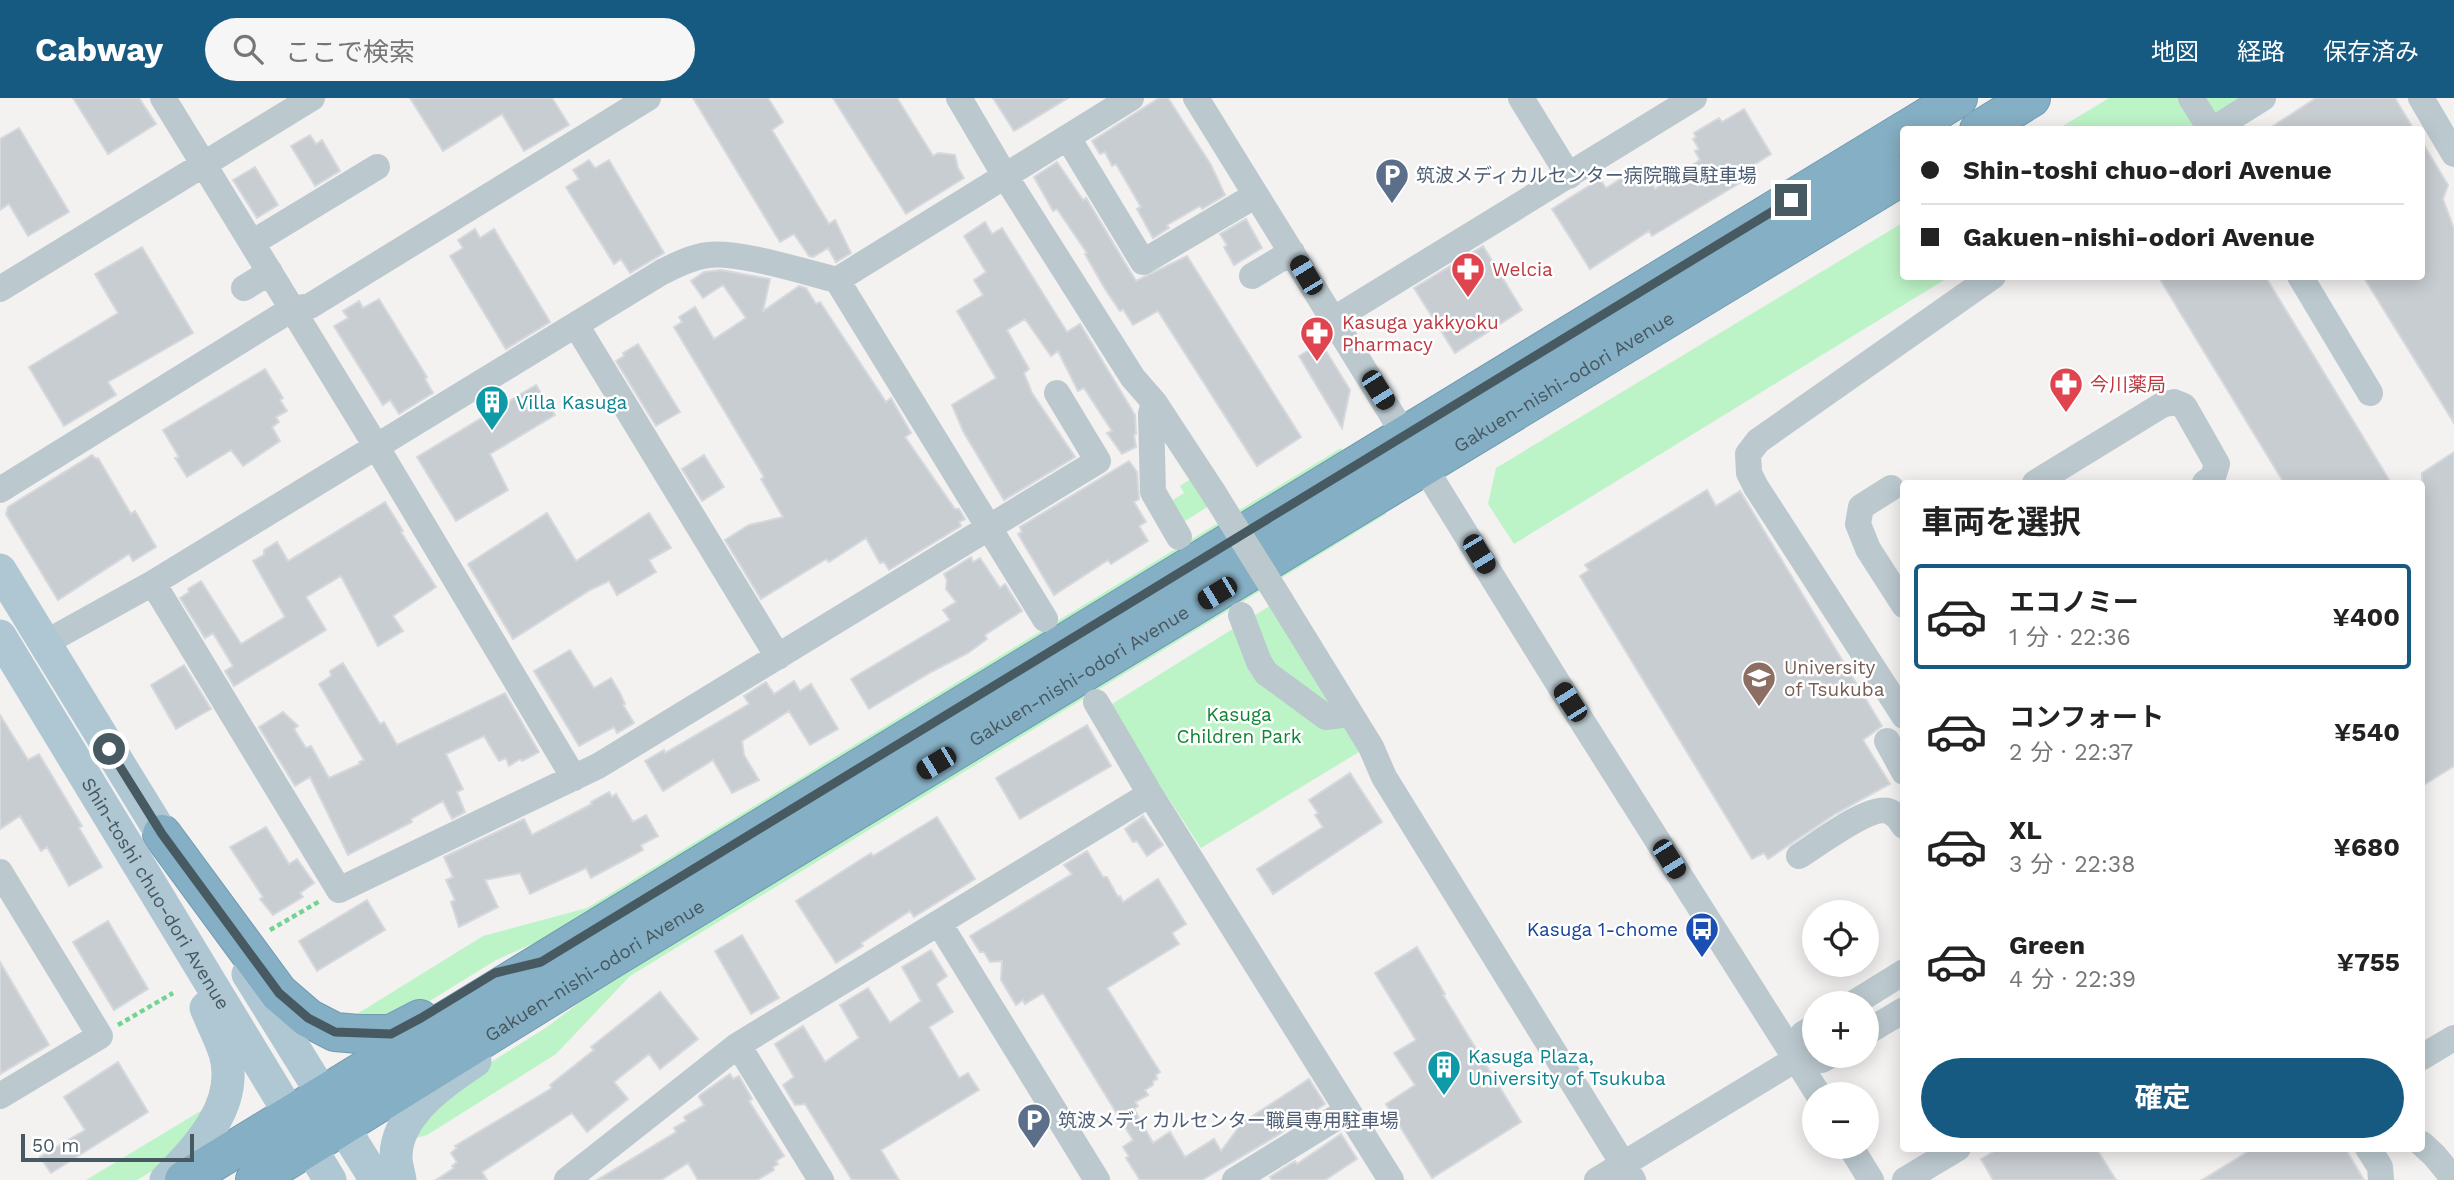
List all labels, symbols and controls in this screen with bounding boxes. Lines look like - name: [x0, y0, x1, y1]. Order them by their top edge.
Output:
- search box: [205, 18, 695, 81]
- text: Cabway: [35, 30, 163, 69]
- icon: search: [229, 30, 267, 68]
- text: ここで検索: [285, 37, 415, 67]
- text: 地図: [2151, 38, 2199, 66]
- text: 経路: [2237, 38, 2285, 66]
- text: 保存済み: [2323, 38, 2419, 66]
- text: Shin-toshi chuo-dori Avenue: [1963, 155, 2332, 185]
- parking icon: 筑波メディカルセンター病院職員駐車場: [1373, 156, 1411, 205]
- place label: 筑波メディカルセンター病院職員駐車場: [1416, 164, 1757, 187]
- route end: [1775, 184, 1807, 216]
- text: Gakuen-nishi-odori Avenue: [1963, 222, 2315, 252]
- pharmacy icon: Welcia: [1449, 250, 1487, 299]
- car: [1287, 252, 1326, 298]
- place label: Welcia: [1492, 258, 1553, 281]
- street label: Gakuen-nishi-odori Avenue: [1450, 306, 1678, 457]
- place label: Kasuga yakkyoku Pharmacy: [1342, 311, 1499, 356]
- pharmacy icon: Kasuga yakkyoku Pharmacy: [1298, 314, 1336, 363]
- pharmacy icon: 今川薬局: [2047, 365, 2085, 414]
- car: [1358, 367, 1399, 413]
- place label: 今川薬局: [2090, 373, 2166, 396]
- building icon: Villa Kasuga: [473, 383, 511, 432]
- place label: Villa Kasuga: [516, 391, 628, 414]
- text: 車両を選択: [1921, 503, 2081, 541]
- car: [1460, 531, 1499, 577]
- car: [1194, 573, 1241, 613]
- icon: car: [1925, 585, 1988, 648]
- text: エコノミー: [2009, 587, 2139, 617]
- street label: Gakuen-nishi-odori Avenue: [965, 600, 1193, 751]
- text: ¥400: [2332, 602, 2400, 632]
- text: 1 分 · 22:36: [2009, 624, 2131, 651]
- place label: University of Tsukuba: [1784, 656, 1885, 701]
- school or university icon: University of Tsukuba: [1740, 659, 1778, 708]
- car: [1550, 679, 1591, 725]
- icon: car: [1925, 700, 1988, 763]
- text: コンフォート: [2009, 702, 2164, 732]
- park label: Kasuga Children Park: [1176, 703, 1302, 748]
- text: ¥540: [2334, 717, 2400, 747]
- route start: [93, 733, 125, 765]
- text: 2 分 · 22:37: [2009, 739, 2133, 766]
- car: [913, 743, 960, 783]
- street label: Shin-toshi chuo-dori Avenue: [77, 773, 235, 1014]
- icon: car: [1925, 815, 1988, 878]
- text: XL: [2009, 815, 2042, 845]
- text: ¥680: [2334, 832, 2400, 862]
- car: [1649, 836, 1690, 882]
- text: 3 分 · 22:38: [2009, 851, 2135, 878]
- street label: Gakuen-nishi-odori Avenue: [481, 894, 709, 1047]
- map controls: [1802, 900, 1879, 1159]
- button: locate: [1802, 900, 1879, 977]
- bus stop icon: Kasuga 1-chome: [1683, 910, 1721, 959]
- place label: Kasuga 1-chome: [1527, 918, 1678, 941]
- icon: car: [1925, 930, 1988, 993]
- text: Green: [2009, 930, 2085, 960]
- text: ¥755: [2337, 947, 2400, 977]
- text: 4 分 · 22:39: [2009, 966, 2136, 993]
- button: +: [1802, 991, 1879, 1068]
- place label: Kasuga Plaza, University of Tsukuba: [1468, 1045, 1666, 1090]
- building icon: Kasuga Plaza, University of Tsukuba: [1425, 1048, 1463, 1097]
- button: 確定: [1921, 1058, 2404, 1138]
- button: −: [1802, 1082, 1879, 1159]
- parking icon: 筑波メディカルセンター職員専用駐車場: [1015, 1101, 1053, 1150]
- place label: 筑波メディカルセンター職員専用駐車場: [1058, 1109, 1399, 1132]
- scale bar: [21, 1131, 194, 1163]
- text: 50 m: [32, 1134, 79, 1157]

